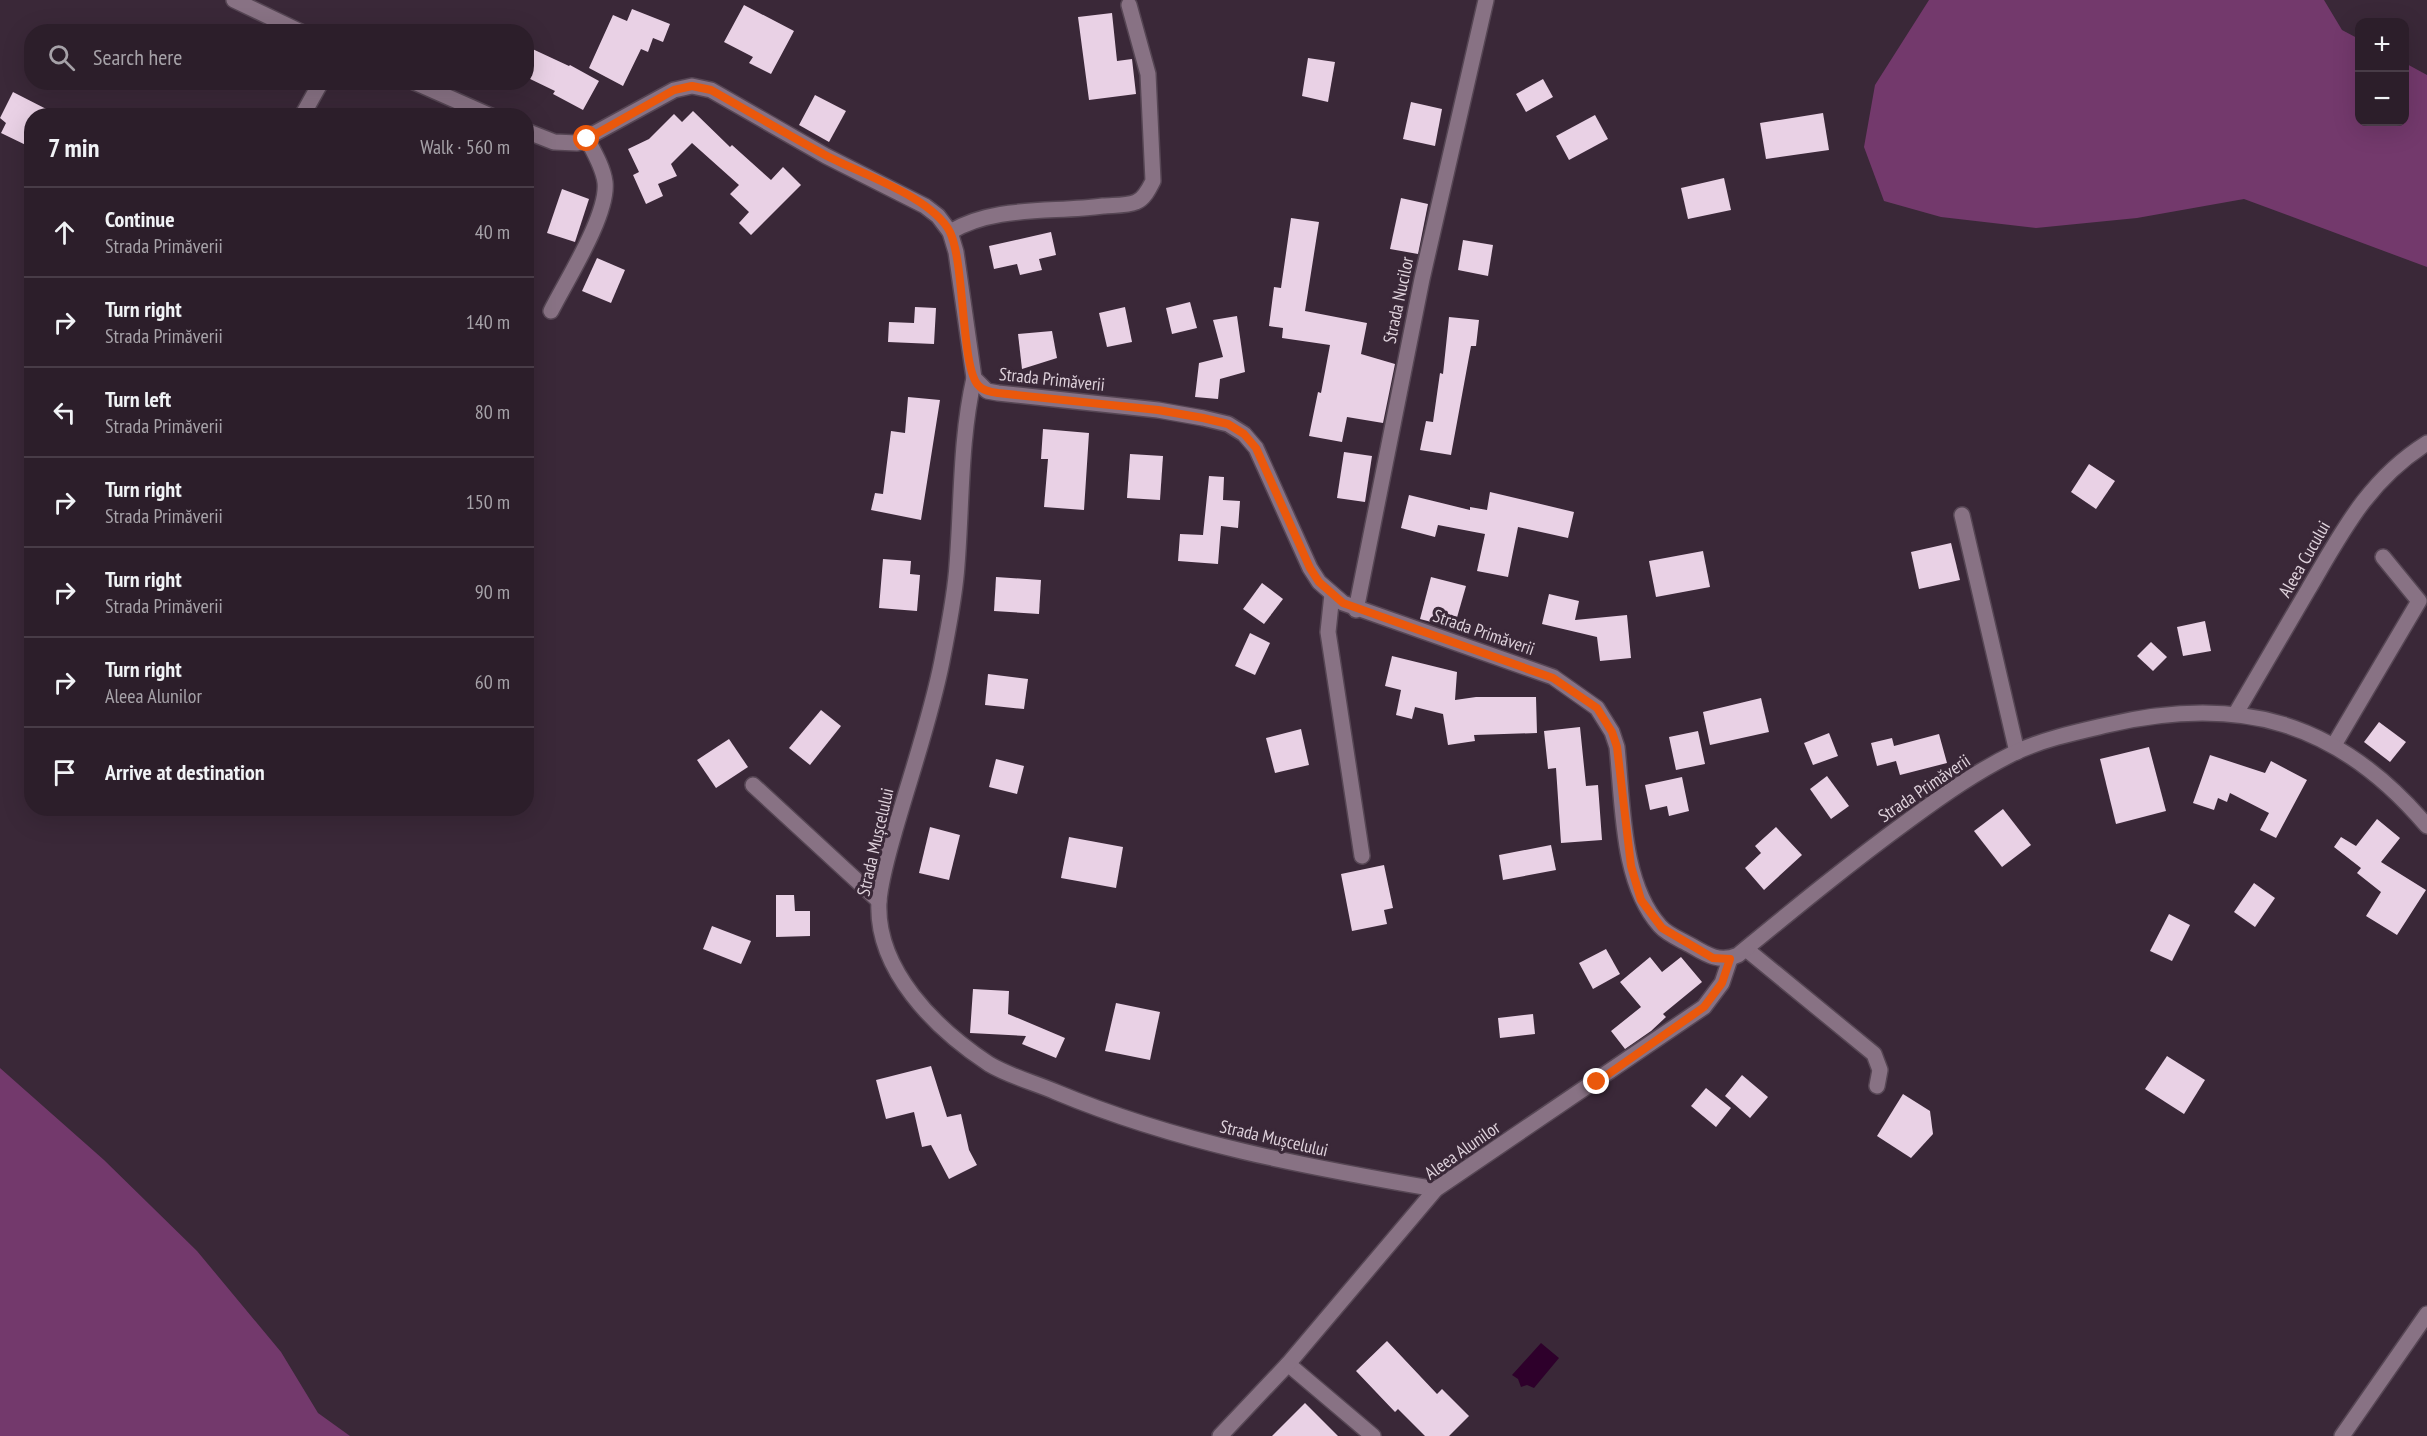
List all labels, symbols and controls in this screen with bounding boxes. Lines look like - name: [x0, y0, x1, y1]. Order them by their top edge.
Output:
- map controls: [2355, 18, 2409, 126]
- button: +: [2355, 18, 2409, 72]
- search box: [24, 24, 534, 90]
- icon: search: [45, 41, 78, 74]
- text: Search here: [93, 43, 182, 71]
- button: −: [2355, 72, 2409, 126]
- route start: [573, 125, 599, 151]
- text: 7 min: [48, 131, 99, 164]
- text: Walk · 560 m: [420, 134, 510, 160]
- text: Continue: [105, 205, 175, 233]
- icon: ahead: [48, 216, 81, 249]
- text: 40 m: [475, 219, 510, 245]
- text: Strada Primăverii: [105, 233, 223, 259]
- street label: Strada Nucilor: [1378, 254, 1418, 346]
- text: Turn right: [105, 295, 182, 323]
- icon: right: [48, 306, 81, 339]
- text: 140 m: [466, 309, 510, 335]
- text: Strada Primăverii: [105, 323, 223, 349]
- street label: Strada Primăverii: [998, 362, 1106, 396]
- text: Turn left: [105, 385, 171, 413]
- icon: left: [48, 396, 81, 429]
- text: 80 m: [475, 399, 510, 425]
- text: Strada Primăverii: [105, 413, 223, 439]
- text: Turn right: [105, 475, 182, 503]
- icon: right: [48, 486, 81, 519]
- text: 150 m: [466, 489, 510, 515]
- text: Strada Primăverii: [105, 503, 223, 529]
- street label: Aleea Cucului: [2273, 517, 2335, 601]
- text: Turn right: [105, 565, 182, 593]
- icon: right: [48, 576, 81, 609]
- text: 90 m: [475, 579, 510, 605]
- text: Strada Primăverii: [105, 593, 223, 619]
- street label: Strada Primăverii: [1430, 604, 1538, 660]
- text: Turn right: [105, 655, 182, 683]
- icon: right: [48, 666, 81, 699]
- text: 60 m: [475, 669, 510, 695]
- text: Aleea Alunilor: [105, 683, 202, 709]
- street label: Strada Primăverii: [1874, 749, 1974, 827]
- icon: arrive: [48, 756, 81, 789]
- text: Arrive at destination: [105, 758, 265, 786]
- street label: Strada Mușcelului: [851, 786, 899, 898]
- route end: [1583, 1068, 1609, 1094]
- street label: Strada Mușcelului: [1218, 1114, 1330, 1162]
- street label: Aleea Alunilor: [1420, 1116, 1504, 1184]

